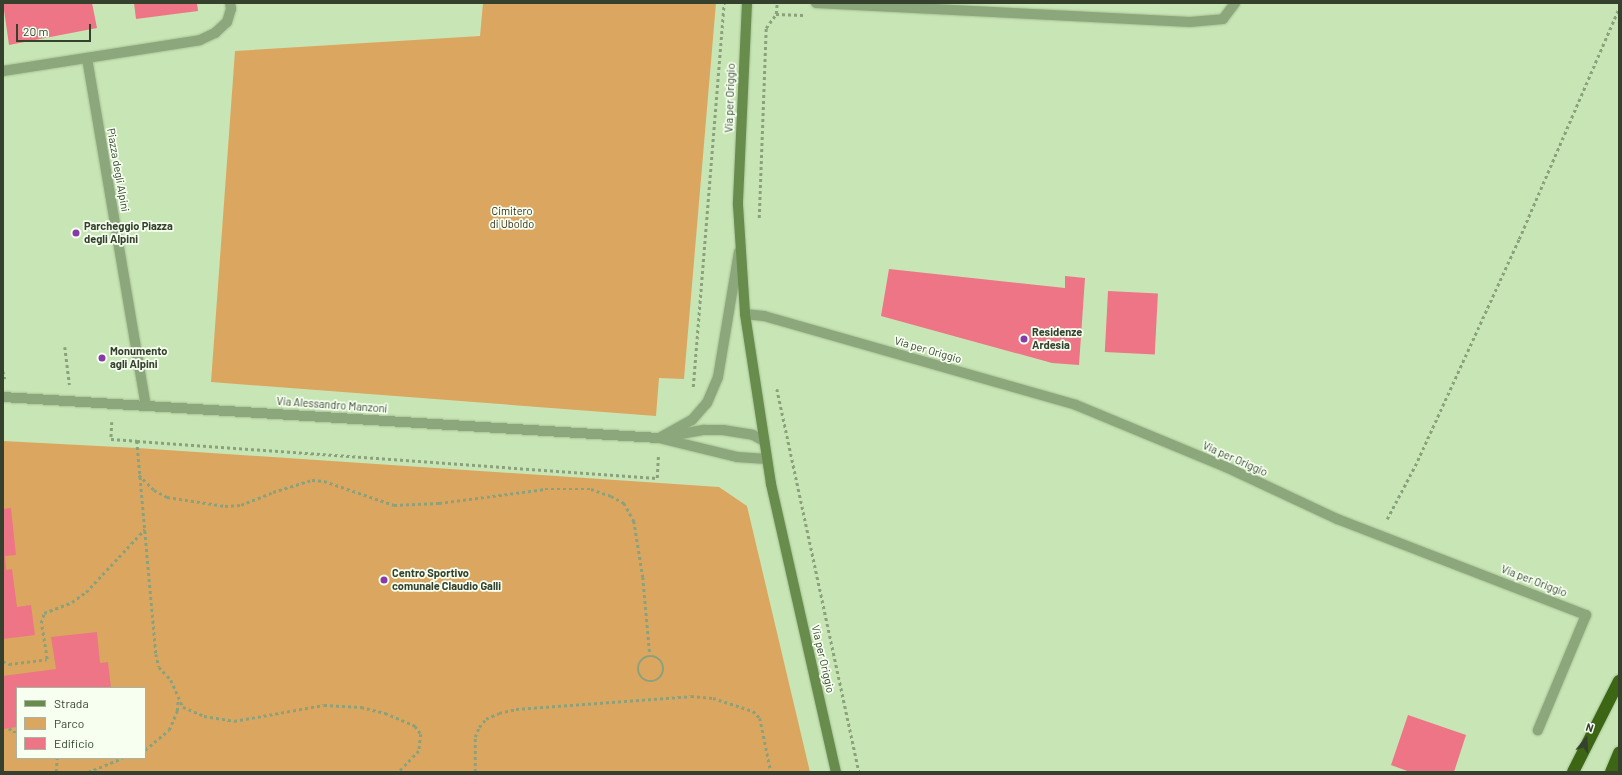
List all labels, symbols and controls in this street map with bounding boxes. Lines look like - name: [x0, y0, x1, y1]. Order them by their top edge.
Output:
- scale bar: [18, 16, 93, 42]
- text: 20 m: [23, 24, 49, 38]
- street label: Via per Origgio: [722, 63, 738, 133]
- street label: Piazza degli Alpini: [104, 127, 132, 213]
- park label: Cimitero di Uboldo: [490, 205, 534, 231]
- place label: Parcheggio Piazza degli Alpini: [84, 220, 173, 246]
- marker: Parcheggio Piazza degli Alpini: [71, 228, 81, 238]
- place label: Residenze Ardesia: [1032, 326, 1082, 352]
- street label: Via per Origgio: [893, 334, 963, 366]
- marker: Residenze Ardesia: [1019, 334, 1029, 344]
- place label: Monumento agli Alpini: [110, 345, 167, 371]
- marker: Monumento agli Alpini: [97, 353, 107, 363]
- street label: Via Alessandro Manzoni: [276, 395, 388, 415]
- street label: Via per Origgio: [1201, 439, 1269, 479]
- street label: Via per Origgio: [1499, 562, 1569, 600]
- place label: Centro Sportivo comunale Claudio Galli: [392, 567, 501, 593]
- marker: Centro Sportivo comunale Claudio Galli: [379, 575, 389, 585]
- street label: Via per Origgio: [809, 624, 837, 694]
- legend: [16, 687, 146, 759]
- text: Strada: [54, 696, 89, 710]
- text: Parco: [54, 716, 84, 730]
- north arrow: [1566, 719, 1606, 759]
- text: N: [1584, 720, 1595, 734]
- text: Edificio: [54, 736, 94, 750]

